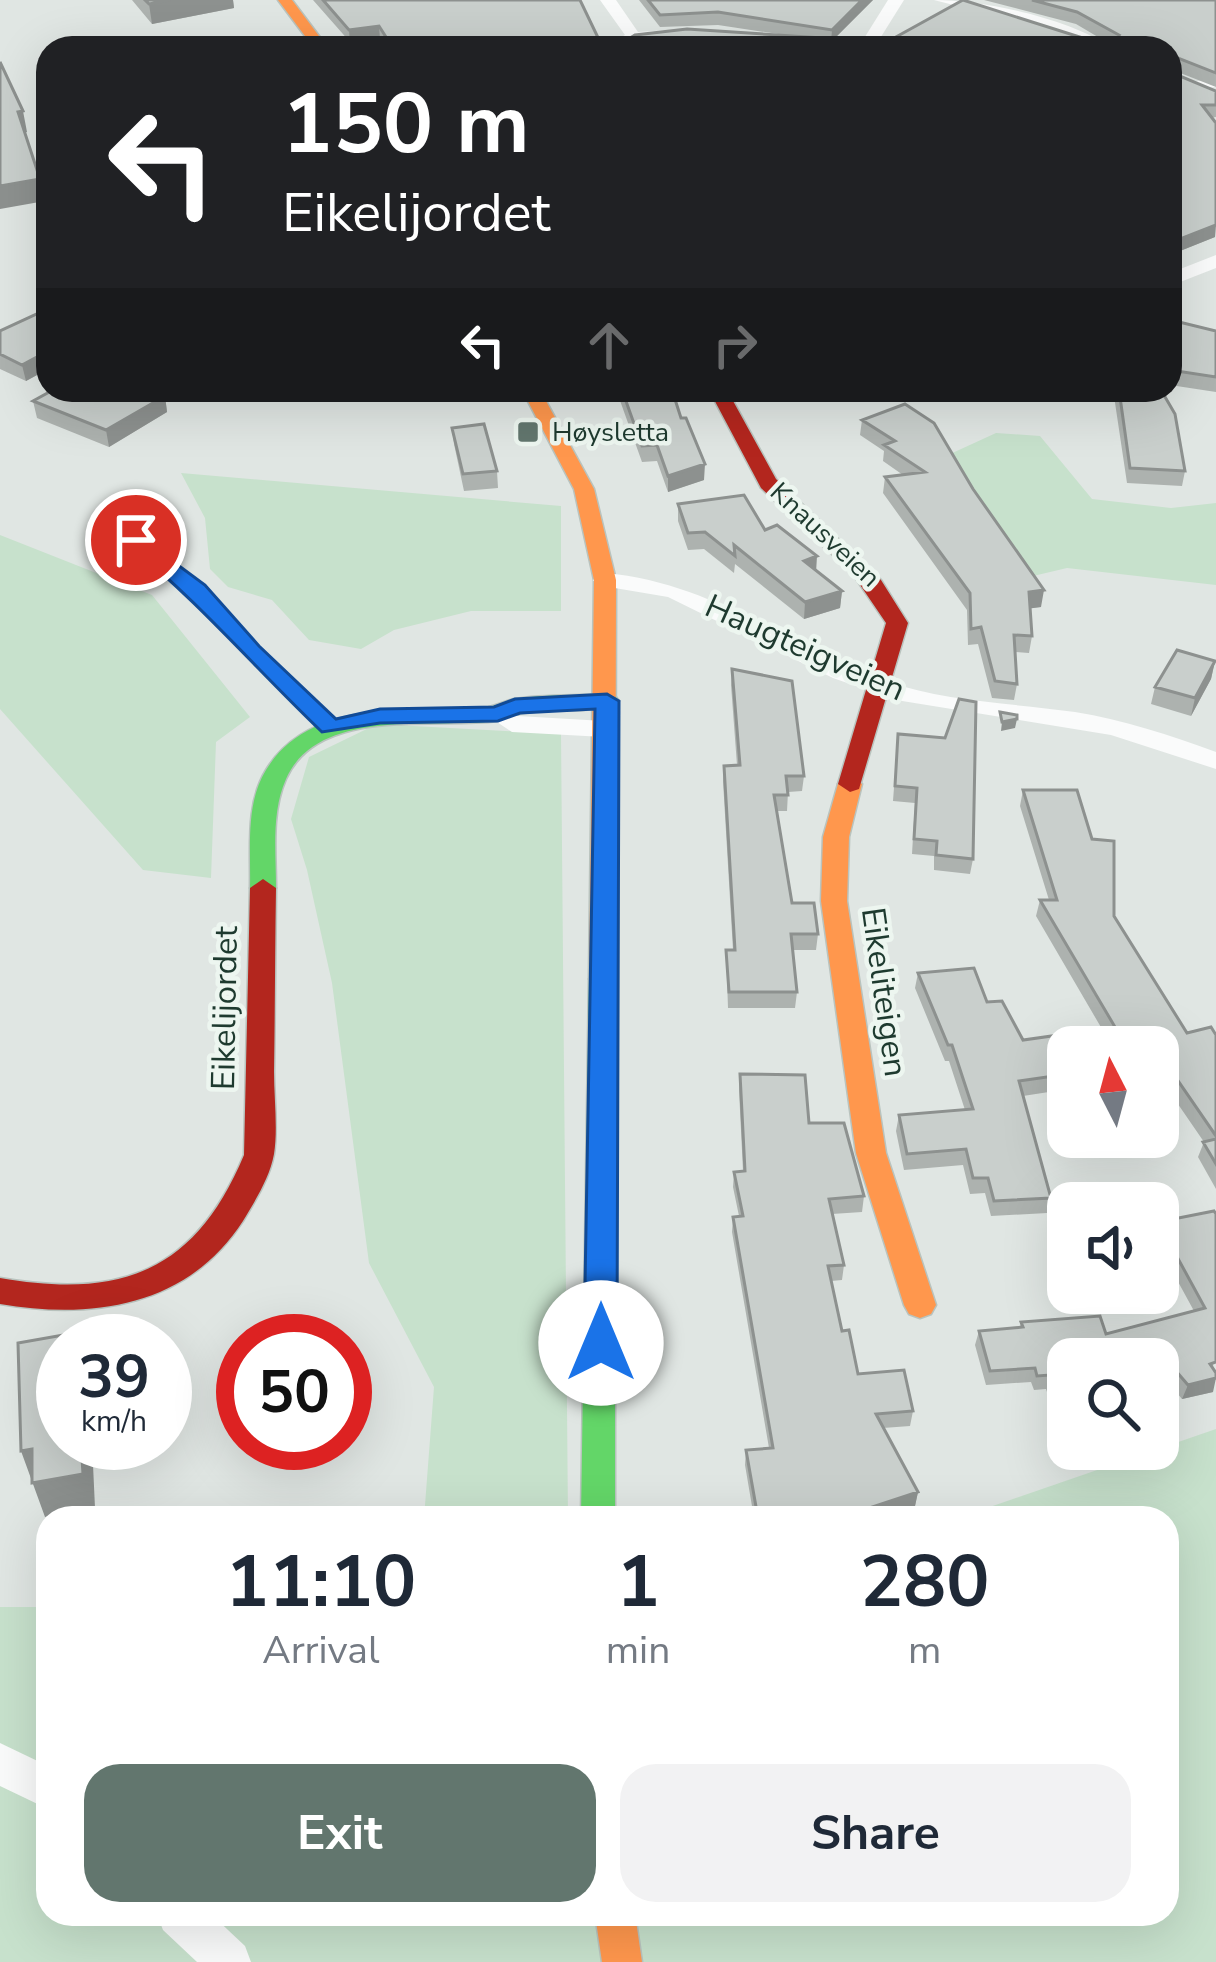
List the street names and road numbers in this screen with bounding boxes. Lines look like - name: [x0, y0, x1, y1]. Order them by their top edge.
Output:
- street label: Knausveien: [762, 474, 888, 596]
- street label: Haugteigveien: [698, 584, 912, 712]
- street label: Eikeliteigen: [850, 905, 918, 1079]
- street label: Eikelijordet: [201, 925, 249, 1090]

